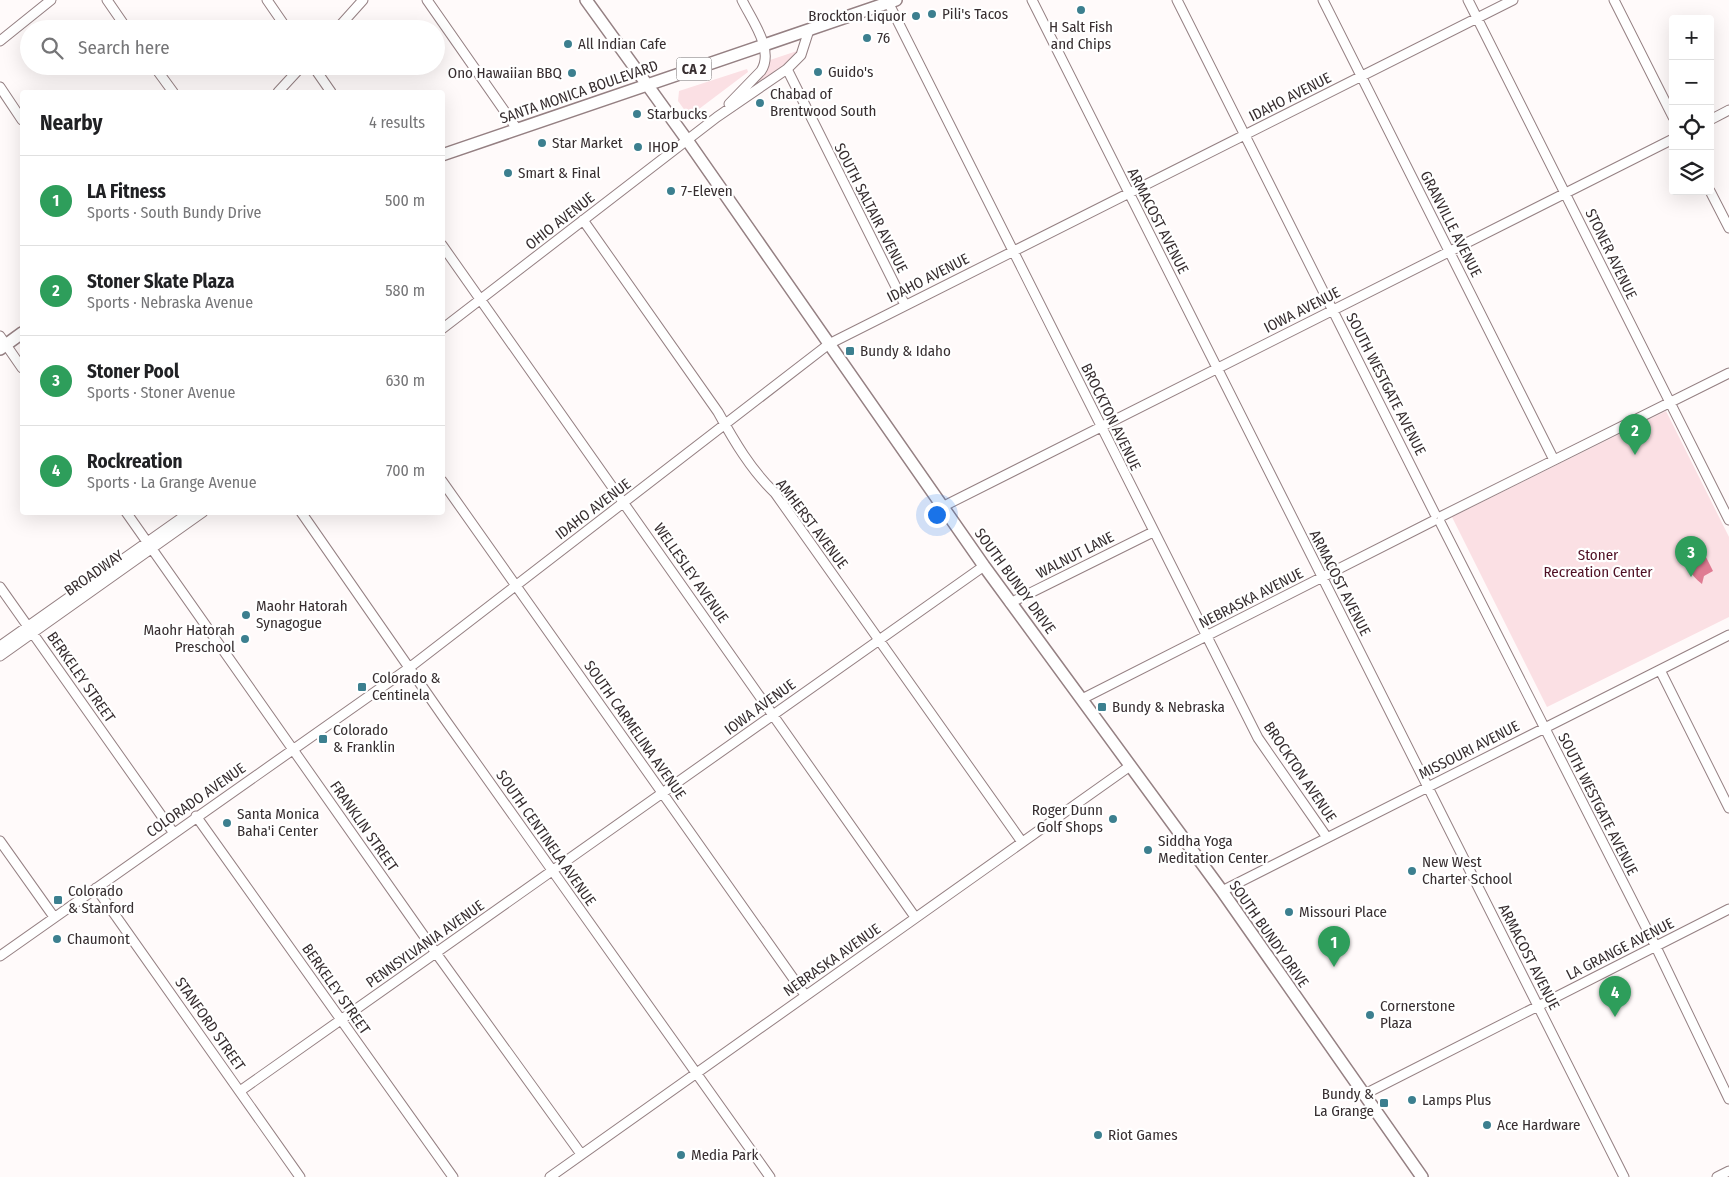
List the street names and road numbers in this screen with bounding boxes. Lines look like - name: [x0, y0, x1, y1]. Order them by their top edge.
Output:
- street label: SANTA MONICA BOULEVARD: [497, 56, 661, 128]
- road number: CA 2: [676, 58, 712, 80]
- street label: IDAHO AVENUE: [1246, 69, 1334, 125]
- street label: SOUTH SALTAIR AVENUE: [831, 140, 911, 276]
- street label: ARMACOST AVENUE: [1124, 165, 1192, 277]
- street label: GRANVILLE AVENUE: [1417, 168, 1485, 280]
- street label: OHIO AVENUE: [522, 188, 598, 254]
- street label: STONER AVENUE: [1581, 206, 1641, 302]
- street label: IDAHO AVENUE: [884, 250, 972, 306]
- street label: IOWA AVENUE: [1261, 283, 1343, 337]
- street label: SOUTH WESTGATE AVENUE: [1342, 310, 1430, 458]
- street label: BROCKTON AVENUE: [1077, 360, 1145, 474]
- street label: IDAHO AVENUE: [552, 475, 634, 543]
- street label: AMHERST AVENUE: [772, 476, 852, 572]
- street label: WELLESLEY AVENUE: [650, 520, 732, 626]
- street label: SOUTH BUNDY DRIVE: [971, 525, 1059, 637]
- street label: ARMACOST AVENUE: [1306, 527, 1374, 639]
- street label: WALNUT LANE: [1033, 528, 1117, 582]
- street label: BROADWAY: [61, 546, 127, 600]
- street label: NEBRASKA AVENUE: [1196, 564, 1306, 632]
- street label: BERKELEY STREET: [43, 628, 119, 726]
- street label: SOUTH CARMELINA AVENUE: [580, 657, 690, 803]
- street label: IOWA AVENUE: [721, 675, 799, 739]
- street label: MISSOURI AVENUE: [1416, 717, 1522, 783]
- street label: BROCKTON AVENUE: [1260, 718, 1340, 826]
- street label: SOUTH WESTGATE AVENUE: [1554, 730, 1642, 878]
- street label: COLORADO AVENUE: [143, 759, 249, 841]
- street label: SOUTH CENTINELA AVENUE: [492, 767, 600, 909]
- street label: FRANKLIN STREET: [326, 777, 402, 875]
- street label: SOUTH BUNDY DRIVE: [1225, 877, 1313, 991]
- street label: PENNSYLVANIA AVENUE: [362, 896, 488, 992]
- street label: ARMACOST AVENUE: [1495, 901, 1563, 1013]
- street label: LA GRANGE AVENUE: [1563, 914, 1677, 984]
- street label: NEBRASKA AVENUE: [780, 920, 884, 1000]
- street label: BERKELEY STREET: [298, 940, 374, 1038]
- street label: STANFORD STREET: [171, 974, 249, 1074]

